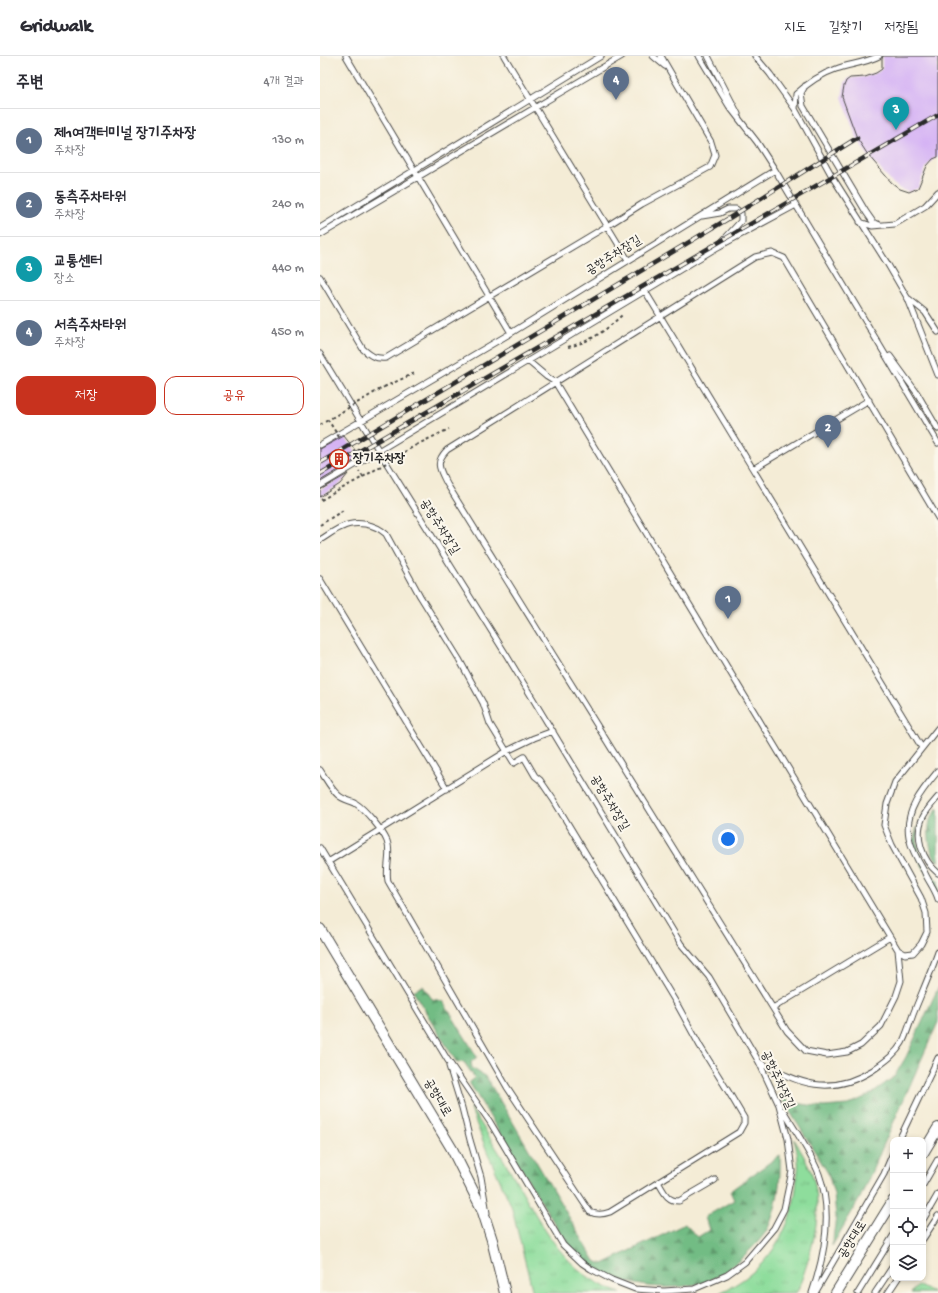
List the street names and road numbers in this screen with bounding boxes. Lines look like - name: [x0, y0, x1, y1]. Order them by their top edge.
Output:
- street label: 공항주차장길: [583, 233, 645, 279]
- street label: 공항주차장길: [416, 496, 462, 558]
- street label: 공항주차장길: [586, 772, 632, 834]
- street label: 공항주차장길: [757, 1048, 797, 1112]
- street label: 공항대로: [420, 1076, 454, 1120]
- street label: 공항대로: [836, 1218, 870, 1262]

